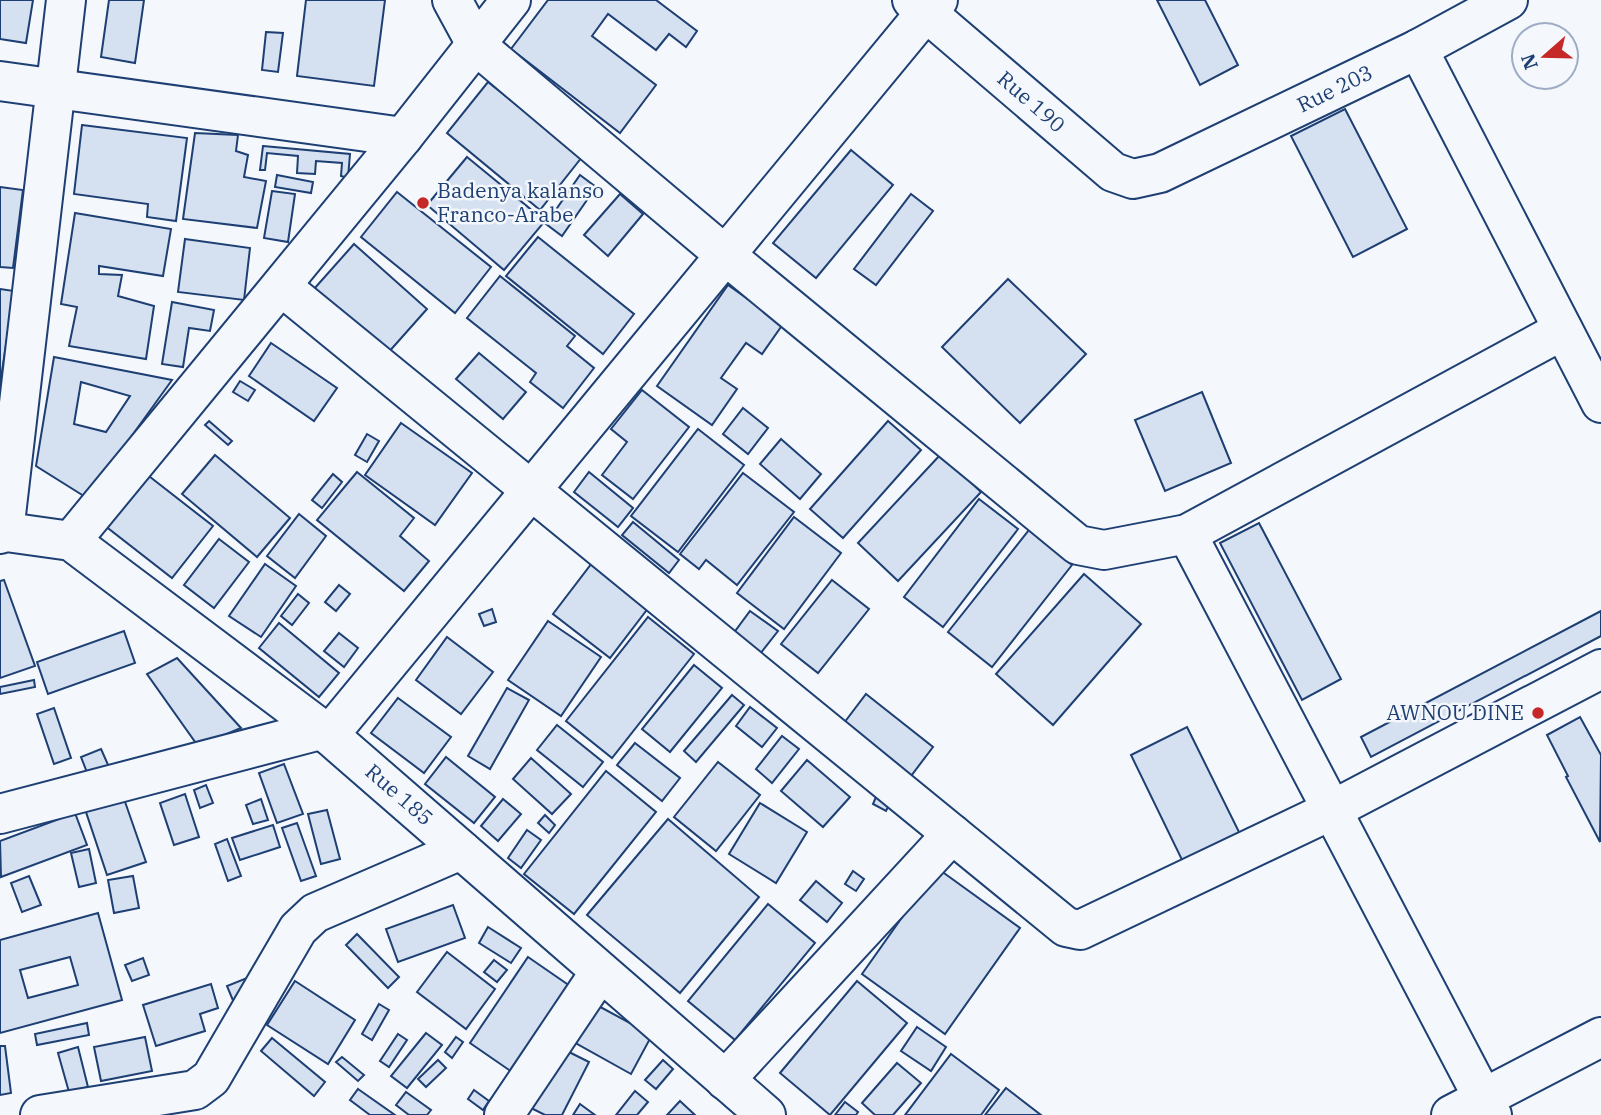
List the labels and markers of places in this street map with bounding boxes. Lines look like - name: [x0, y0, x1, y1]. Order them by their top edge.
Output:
- place label: Badenya kalanso Franco-Arabe: [437, 176, 604, 228]
- marker: Badenya kalanso Franco-Arabe: [415, 195, 431, 211]
- place label: AWNOU DINE: [1386, 698, 1524, 726]
- marker: AWNOU DINE: [1530, 705, 1546, 721]

